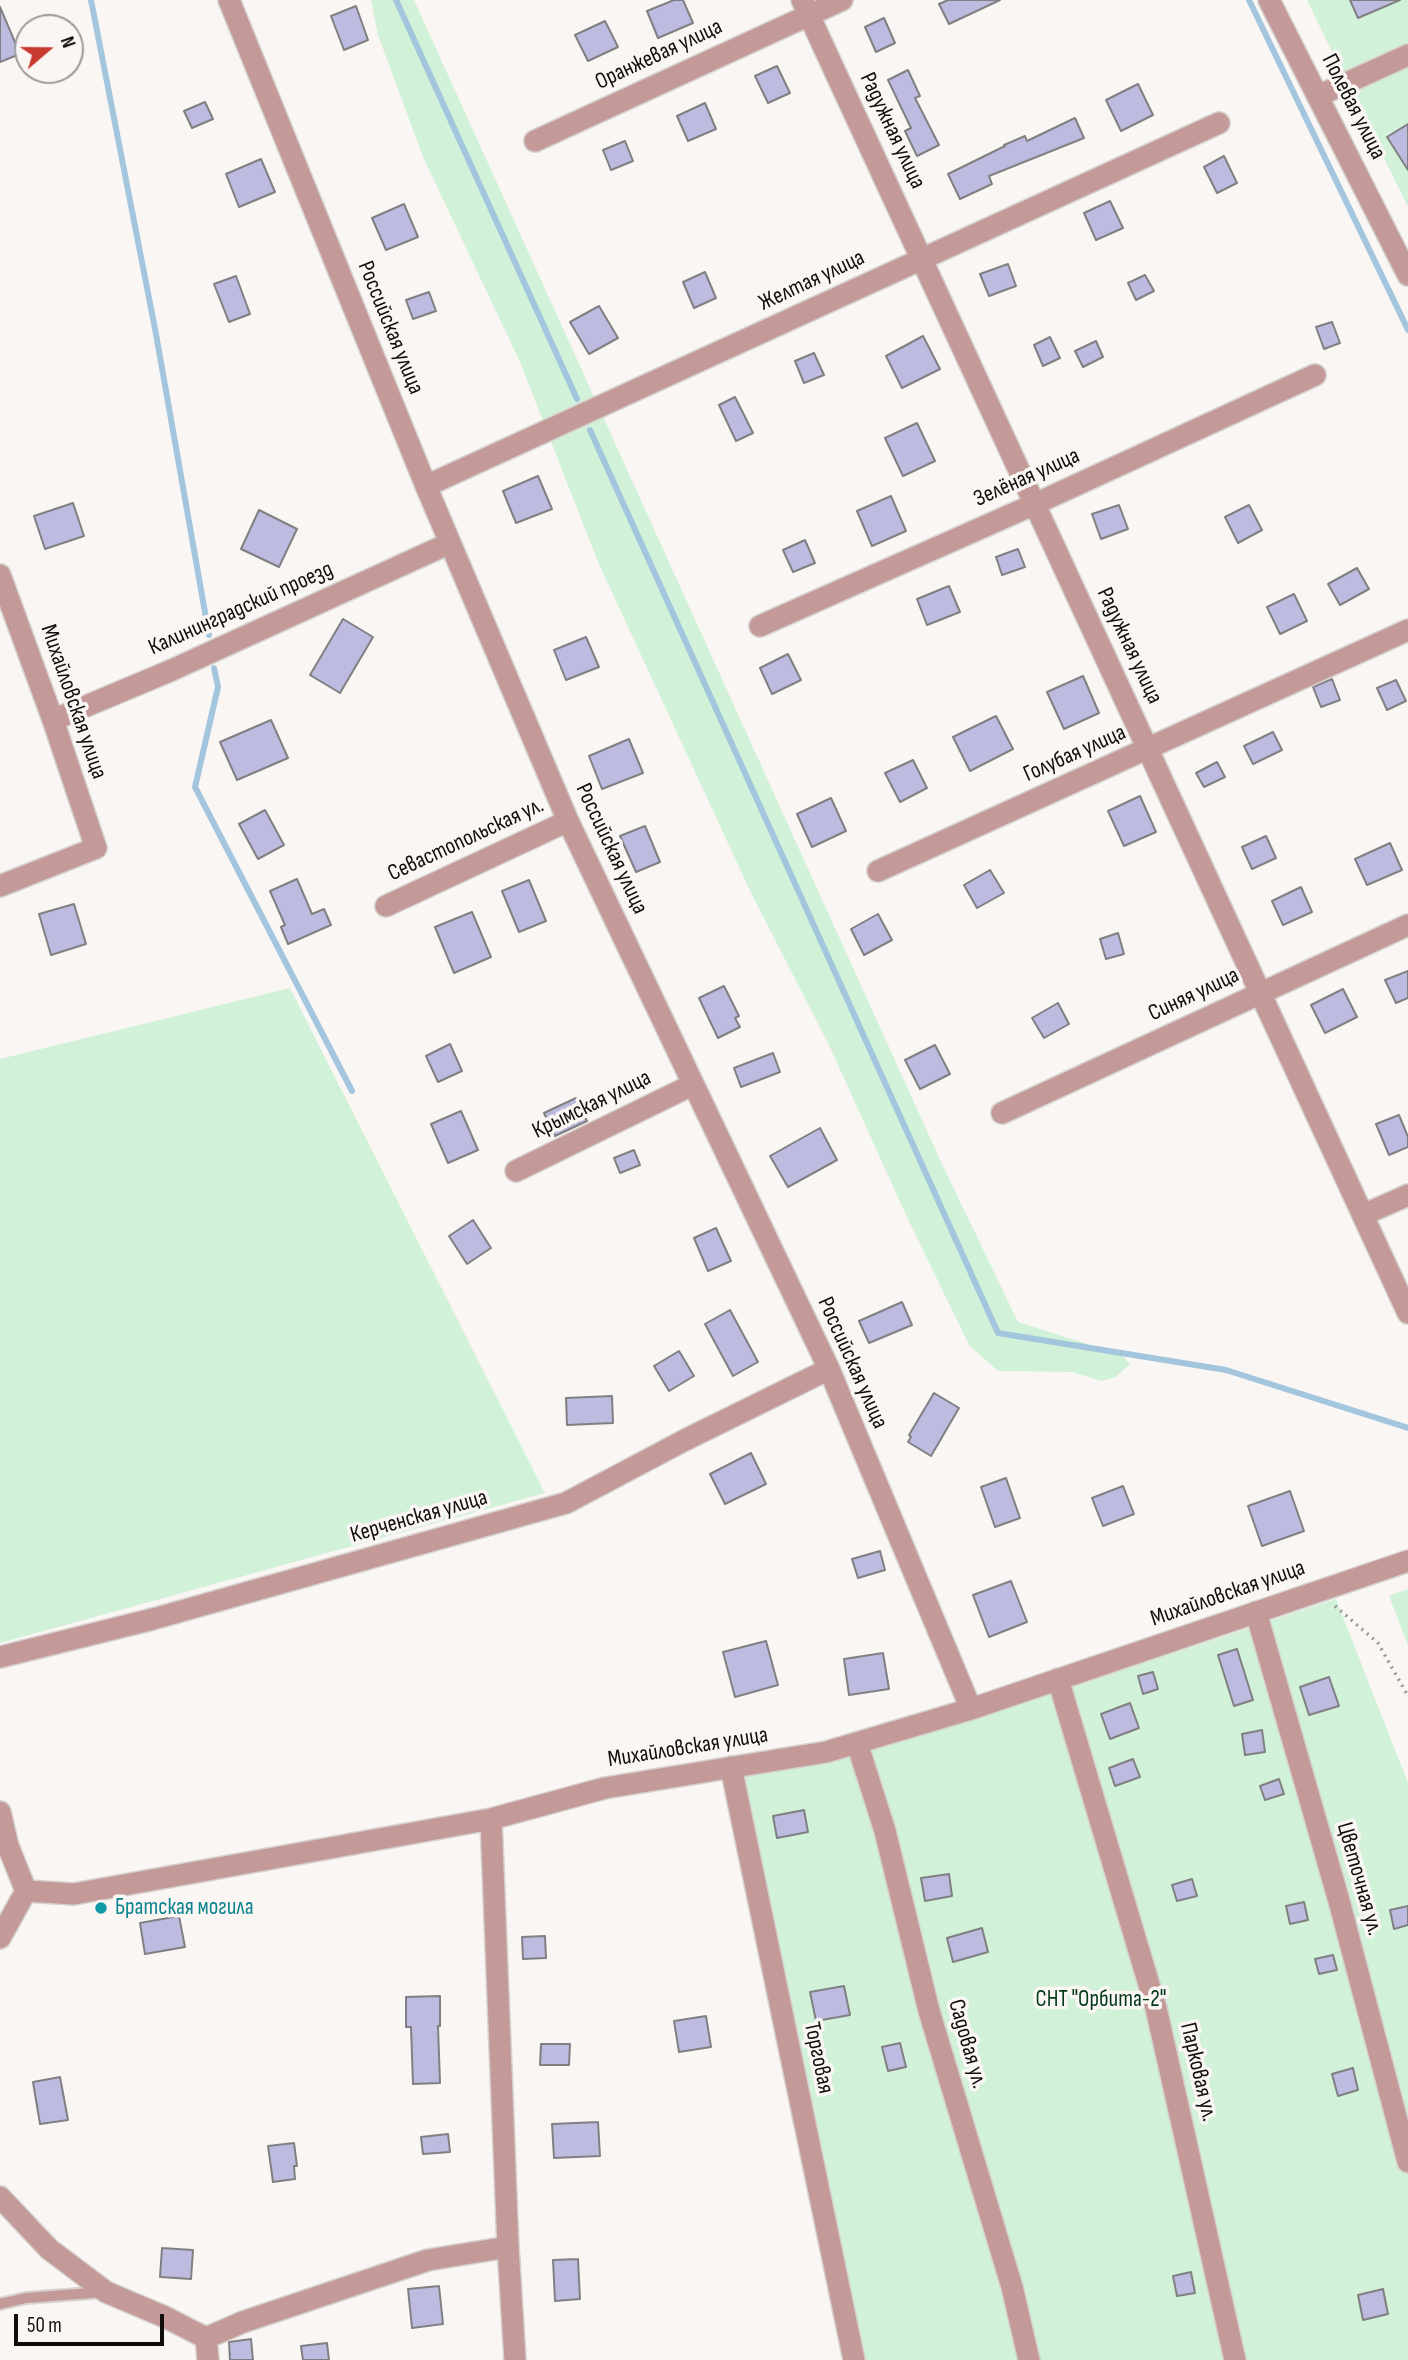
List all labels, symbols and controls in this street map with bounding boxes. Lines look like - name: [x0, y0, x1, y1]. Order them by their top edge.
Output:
- north arrow: [14, 14, 84, 84]
- street label: Оранжевая улица: [591, 14, 727, 96]
- text: N: [55, 34, 80, 51]
- street label: Полевая улица: [1315, 50, 1391, 164]
- street label: Радужная улица: [853, 68, 931, 194]
- street label: Желтая улица: [755, 245, 869, 317]
- street label: Российская улица: [351, 257, 429, 399]
- street label: Зелёная улица: [970, 442, 1084, 514]
- street label: Калининградский проезд: [145, 556, 337, 662]
- street label: Радужная улица: [1090, 583, 1168, 709]
- street label: Михайловская улица: [34, 621, 112, 783]
- street label: Голубая улица: [1020, 719, 1130, 789]
- street label: Российская улица: [569, 779, 653, 919]
- street label: Севастопольская ул.: [384, 792, 548, 888]
- street label: Синяя улица: [1144, 962, 1244, 1028]
- street label: Крымская улица: [528, 1064, 656, 1146]
- street label: Российская улица: [811, 1293, 893, 1433]
- street label: Керченская улица: [347, 1484, 491, 1550]
- street label: Михайловская улица: [1147, 1555, 1309, 1633]
- street label: Михайловская улица: [606, 1722, 770, 1774]
- street label: Цветочная ул.: [1330, 1819, 1388, 1939]
- place label: Братская могила: [115, 1894, 254, 1922]
- marker: Братская могила: [93, 1900, 109, 1916]
- park label: СНТ "Орбита-2": [1036, 1986, 1166, 2014]
- street label: Садовая ул.: [941, 1996, 993, 2092]
- street label: Торговая: [797, 2020, 839, 2096]
- street label: Парковая ул.: [1173, 2020, 1223, 2124]
- scale bar: [18, 2300, 168, 2344]
- text: 50 m: [27, 2313, 62, 2338]

